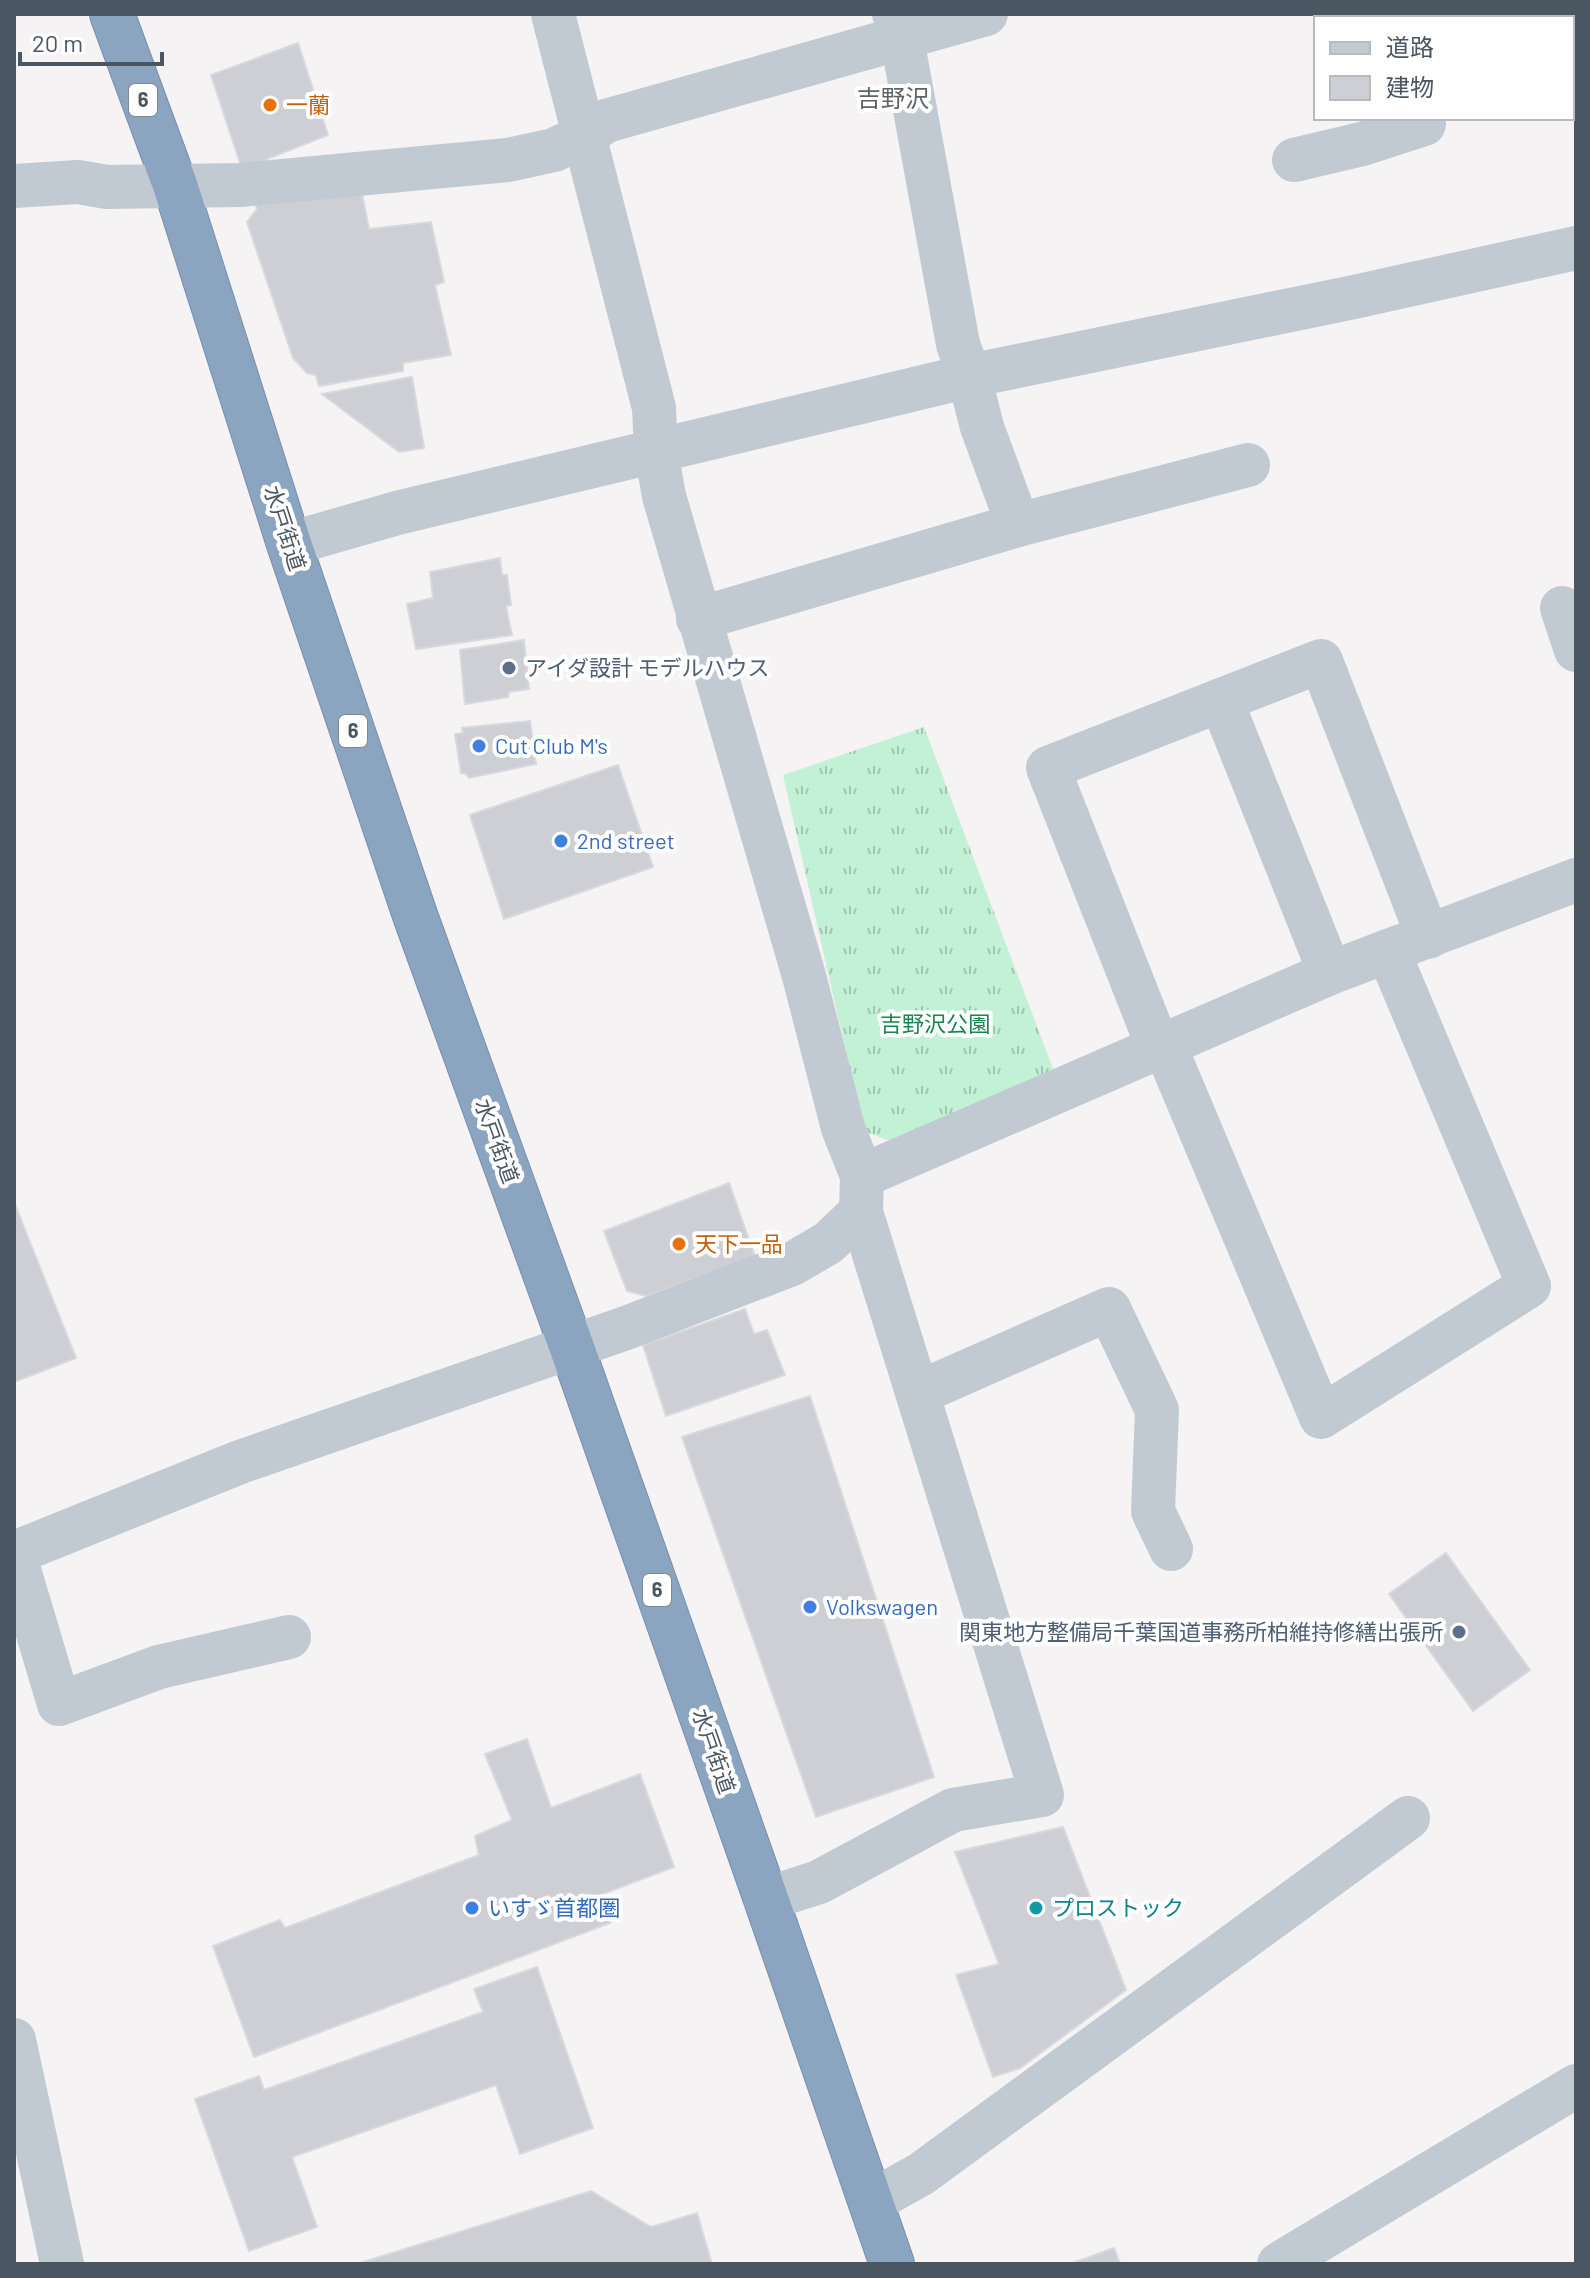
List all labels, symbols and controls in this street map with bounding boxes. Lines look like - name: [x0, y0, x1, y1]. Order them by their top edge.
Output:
- scale bar: [20, 16, 162, 66]
- legend: [1314, 16, 1574, 120]
- text: 20 m: [32, 28, 83, 57]
- text: 道路: [1386, 32, 1434, 61]
- text: 建物: [1386, 72, 1434, 101]
- district label: 吉野沢: [857, 83, 929, 112]
- road number: 6: [129, 84, 157, 116]
- place label: 一蘭: [286, 91, 330, 117]
- marker: 一蘭: [261, 96, 279, 114]
- street label: 水戸街道: [260, 482, 312, 574]
- place label: アイダ設計 モデルハウス: [525, 654, 769, 680]
- marker: アイダ設計 モデルハウス: [500, 659, 518, 677]
- road number: 6: [339, 715, 367, 747]
- place label: Cut Club M's: [495, 732, 608, 758]
- marker: Cut Club M's: [470, 737, 488, 755]
- place label: 2nd street: [577, 827, 675, 853]
- marker: 2nd street: [552, 832, 570, 850]
- park label: 吉野沢公園: [880, 1010, 990, 1036]
- street label: 水戸街道: [471, 1095, 525, 1186]
- place label: 天下一品: [695, 1230, 783, 1256]
- marker: 天下一品: [670, 1235, 688, 1253]
- road number: 6: [643, 1574, 671, 1606]
- place label: Volkswagen: [826, 1593, 938, 1619]
- marker: Volkswagen: [801, 1598, 819, 1616]
- place label: 関東地方整備局千葉国道事務所柏維持修繕出張所: [959, 1618, 1443, 1644]
- marker: 関東地方整備局千葉国道事務所柏維持修繕出張所: [1450, 1623, 1468, 1641]
- street label: 水戸街道: [688, 1705, 742, 1797]
- place label: いすゞ首都圏: [488, 1894, 620, 1920]
- place label: プロストック: [1052, 1894, 1184, 1920]
- marker: いすゞ首都圏: [463, 1899, 481, 1917]
- marker: プロストック: [1027, 1899, 1045, 1917]

